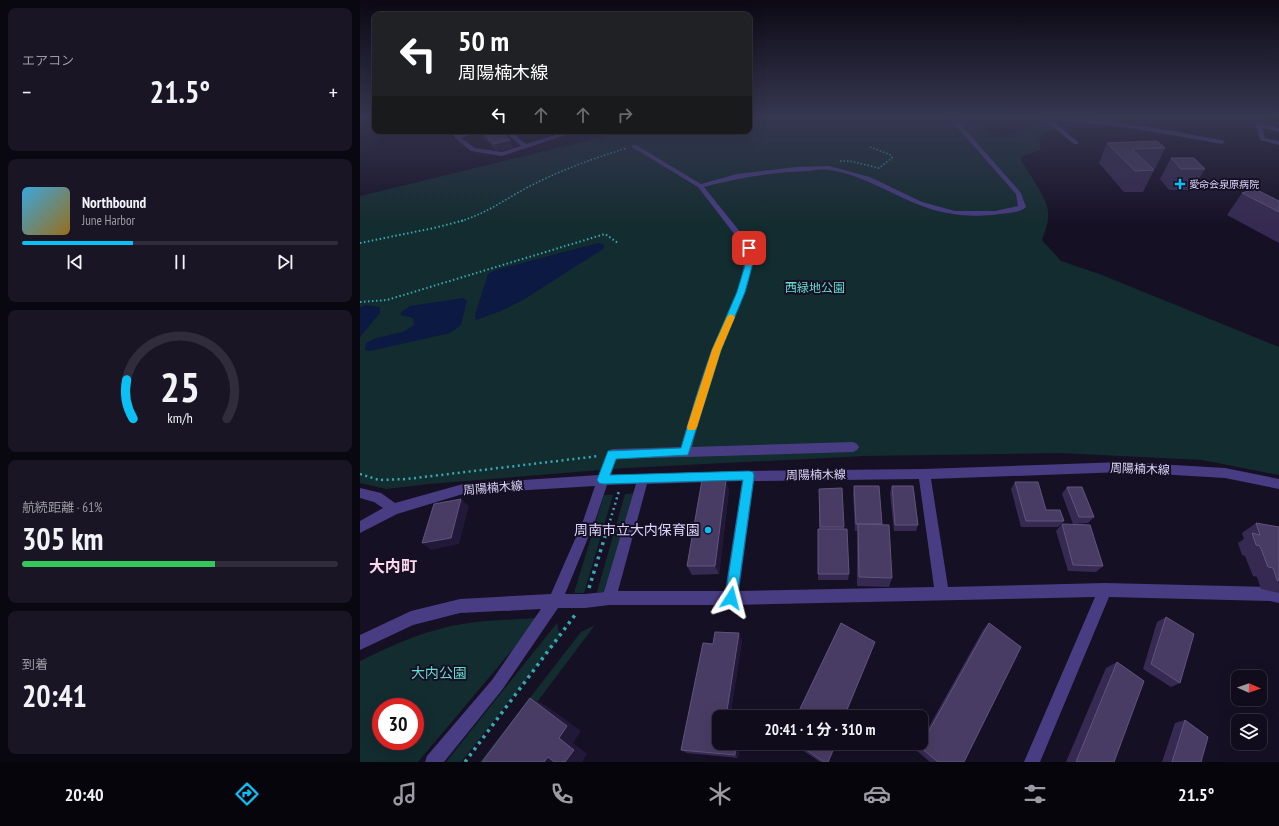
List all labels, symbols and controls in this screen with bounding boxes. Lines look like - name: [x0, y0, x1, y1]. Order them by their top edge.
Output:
- text: 50 m: [458, 22, 509, 59]
- icon: left: [392, 28, 444, 80]
- text: エアコン: [22, 52, 74, 69]
- text: 周陽楠木線: [458, 61, 548, 84]
- text: 21.5°: [150, 72, 210, 111]
- text: −: [22, 78, 31, 106]
- text: +: [329, 78, 338, 106]
- icon: left: [488, 104, 510, 126]
- icon: ahead: [530, 104, 552, 126]
- icon: ahead: [572, 104, 594, 126]
- icon: right: [614, 104, 636, 126]
- marker: 愛命会泉原病院: [1174, 178, 1186, 190]
- place label: 愛命会泉原病院: [1189, 178, 1259, 191]
- text: Northbound: [82, 193, 146, 212]
- text: June Harbor: [82, 212, 135, 229]
- pin: [732, 231, 766, 265]
- icon: arrive: [738, 237, 760, 259]
- icon: previous: [64, 251, 86, 273]
- icon: pause: [169, 251, 191, 273]
- icon: next: [274, 251, 296, 273]
- park label: 西緑地公園: [785, 280, 845, 295]
- text: 25: [160, 360, 200, 413]
- text: km/h: [167, 408, 193, 427]
- street label: 周陽楠木線: [1110, 460, 1170, 477]
- street label: 周陽楠木線: [786, 466, 846, 483]
- street label: 周陽楠木線: [462, 477, 524, 498]
- text: 航続距離 · 61%: [22, 499, 102, 516]
- text: 305 km: [22, 519, 103, 558]
- place label: 周南市立大内保育園: [574, 521, 700, 539]
- marker: 周南市立大内保育園: [703, 525, 713, 535]
- district label: 大内町: [369, 556, 417, 576]
- position arrow: [710, 577, 752, 619]
- text: 到着: [22, 656, 48, 673]
- park label: 大内公園: [411, 664, 467, 682]
- north arrow: [1231, 670, 1267, 706]
- map controls: [1231, 670, 1267, 750]
- text: 20:41: [22, 676, 87, 715]
- speed limit sign: 30: [372, 698, 424, 750]
- button: layers: [1231, 714, 1267, 750]
- text: 20:41 · 1 分 · 310 m: [765, 720, 875, 739]
- icon: directions: [233, 780, 261, 808]
- icon: music: [391, 780, 419, 808]
- icon: phone: [548, 780, 576, 808]
- icon: climate: [706, 780, 734, 808]
- icon: car: [863, 780, 891, 808]
- icon: filters: [1021, 780, 1049, 808]
- text: 20:40: [65, 783, 104, 806]
- text: 21.5°: [1178, 783, 1214, 806]

